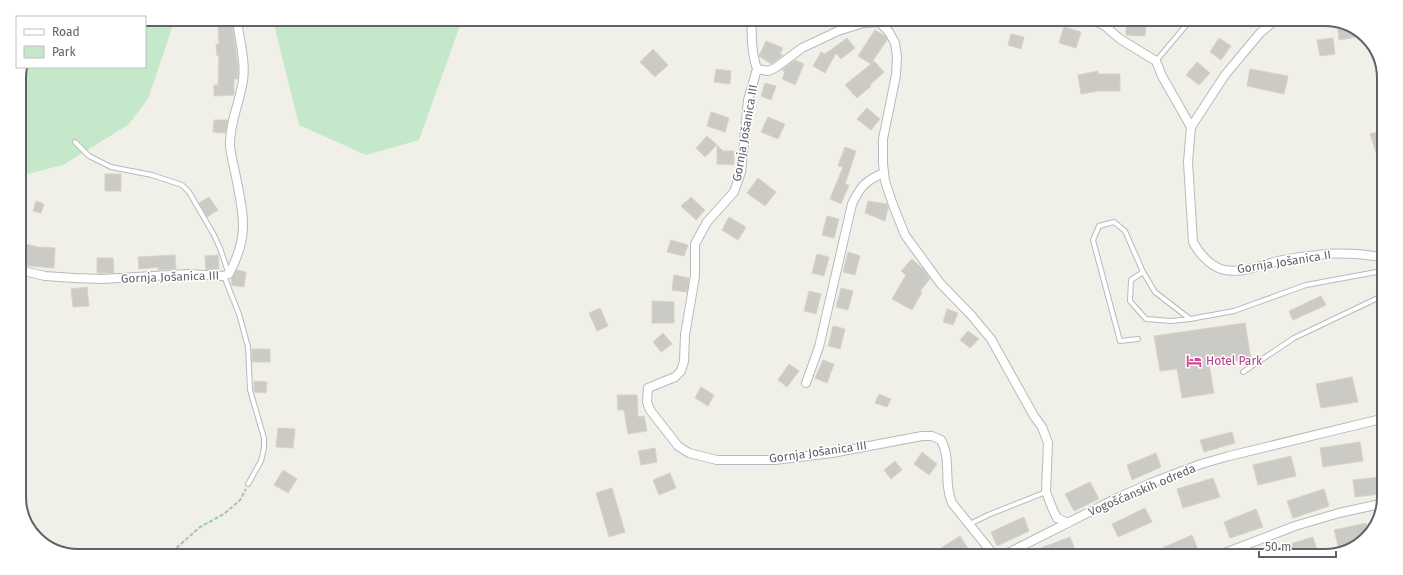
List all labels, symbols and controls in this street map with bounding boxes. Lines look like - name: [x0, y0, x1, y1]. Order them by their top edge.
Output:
- legend: [16, 16, 146, 68]
- text: Road: [52, 25, 80, 39]
- text: Park: [52, 45, 76, 59]
- street label: Gornja Jošanica III: [730, 83, 760, 183]
- street label: Gornja Jošanica II: [1236, 248, 1332, 276]
- street label: Gornja Jošanica III: [121, 268, 219, 286]
- hotel icon: Hotel Park: [1185, 352, 1203, 370]
- place label: Hotel Park: [1206, 354, 1263, 368]
- street label: Gornja Jošanica III: [768, 438, 868, 466]
- street label: Vogošćanskih odreda: [1086, 461, 1198, 519]
- scale bar: [1259, 533, 1336, 559]
- text: 50 m: [1265, 540, 1291, 554]

